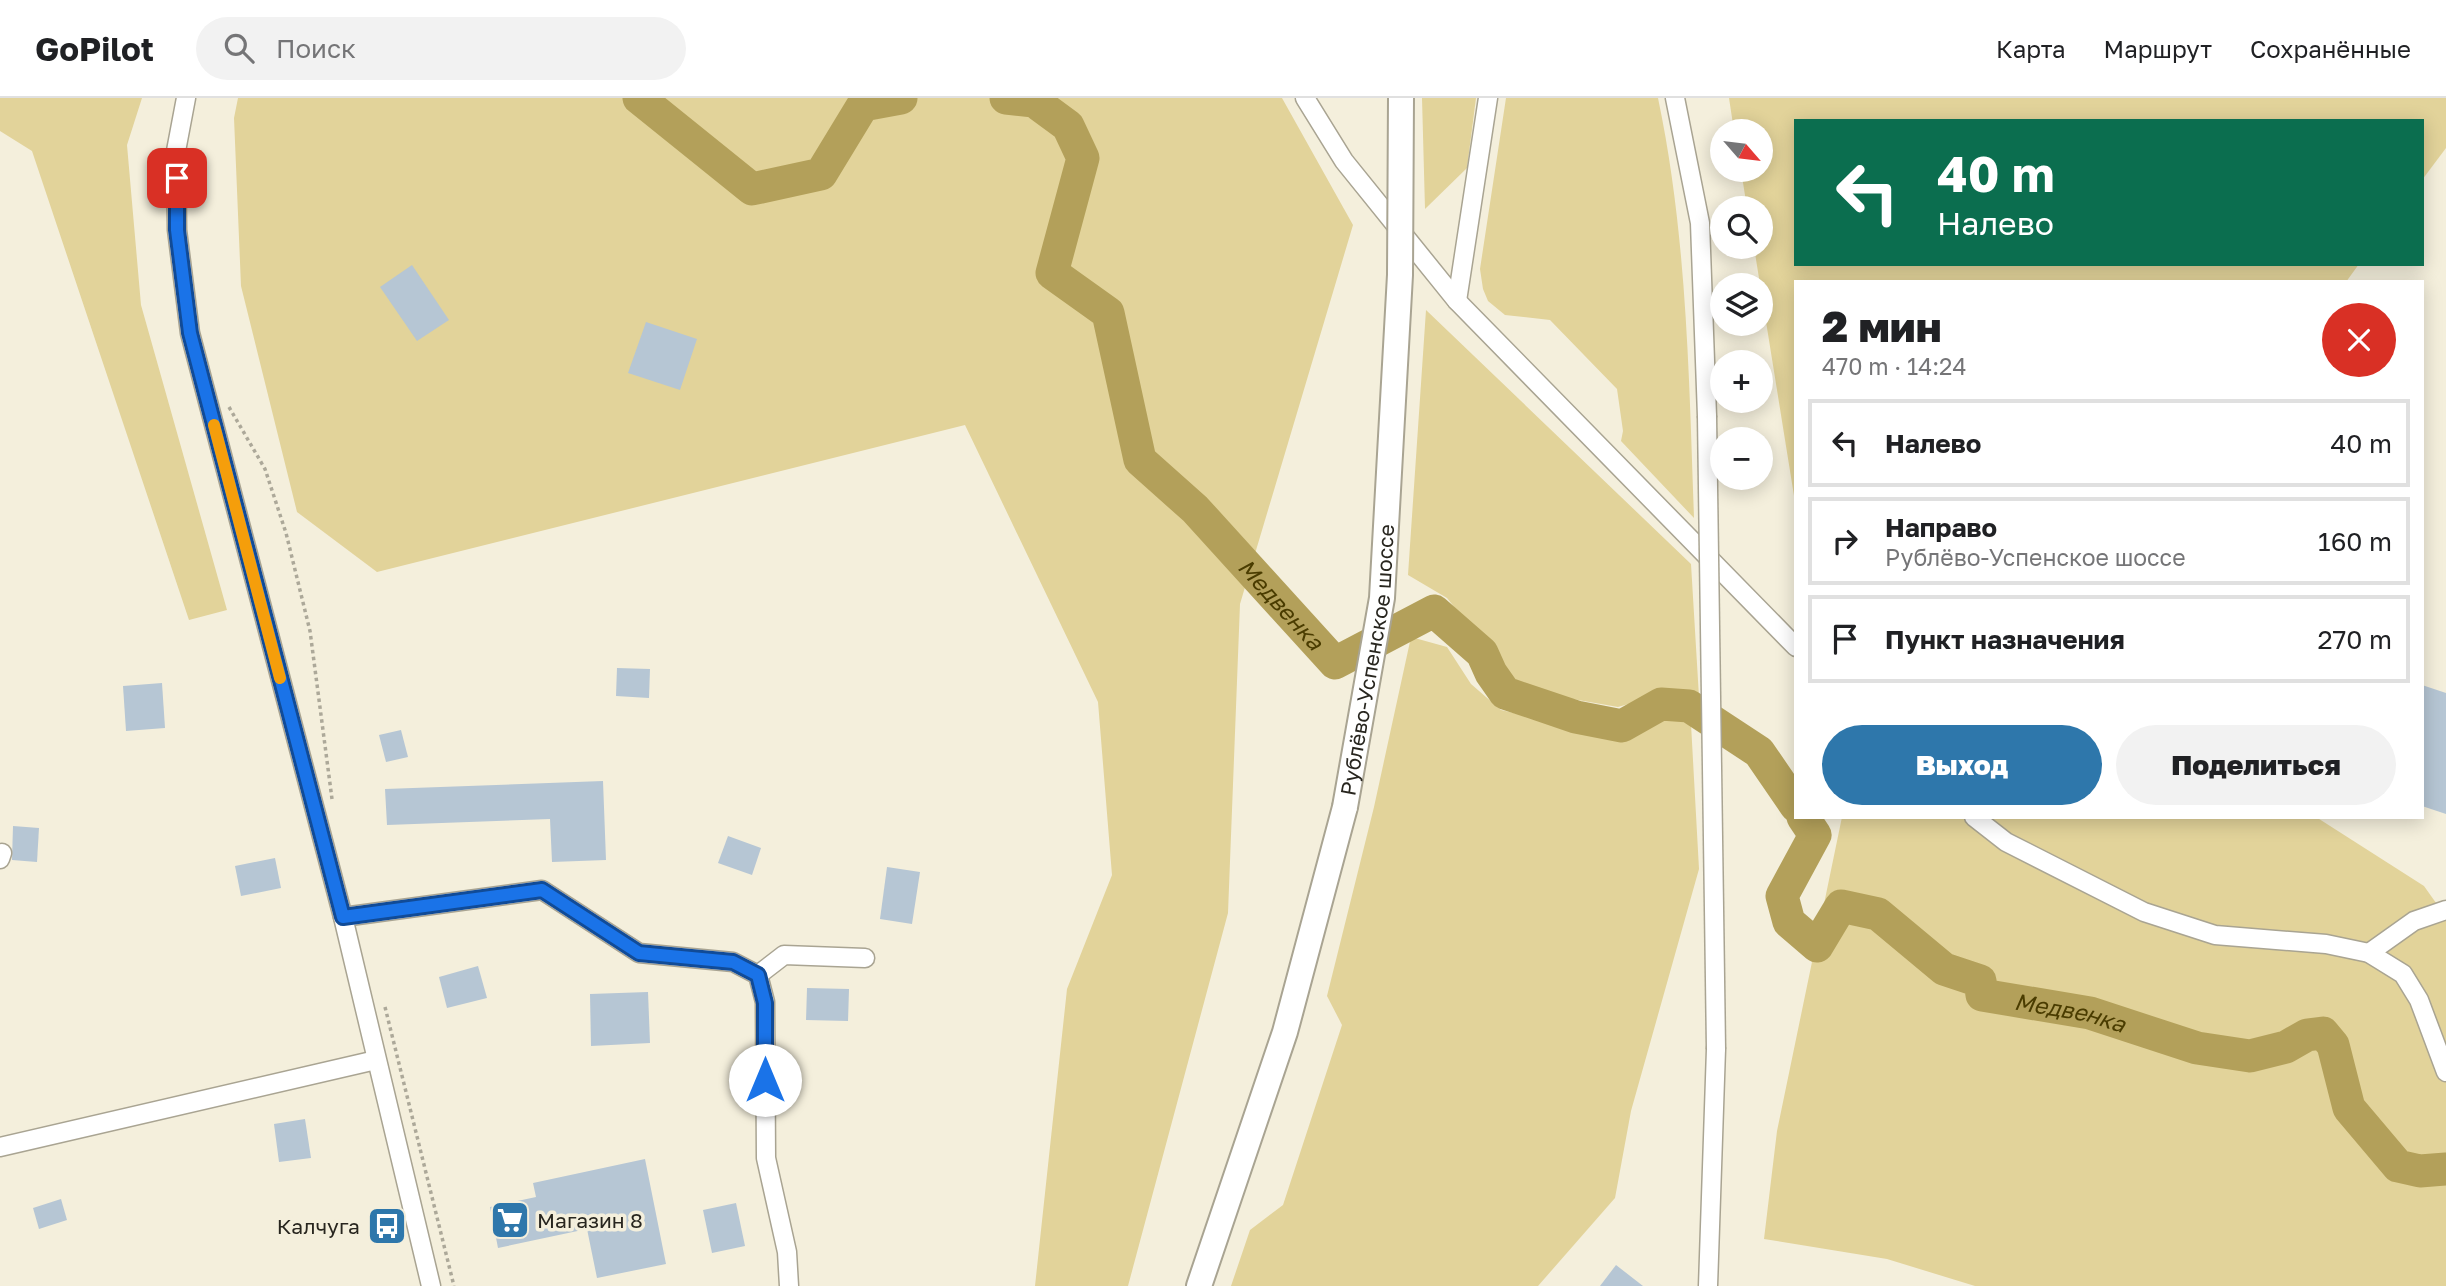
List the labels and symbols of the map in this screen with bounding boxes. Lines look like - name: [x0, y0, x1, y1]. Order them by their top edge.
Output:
- north arrow: [1710, 119, 1773, 182]
- pin: [147, 148, 207, 208]
- street label: Рублёво-Успенское шоссе: [1334, 523, 1399, 798]
- water label: Медвенка: [1233, 553, 1330, 656]
- water label: Медвенка: [2012, 987, 2130, 1038]
- position arrow: [728, 1043, 802, 1117]
- supermarket icon: Магазин 8: [489, 1199, 531, 1241]
- bus stop icon: Калчуга: [366, 1205, 408, 1247]
- place label: Магазин 8: [537, 1207, 643, 1233]
- place label: Калчуга: [277, 1213, 360, 1239]

